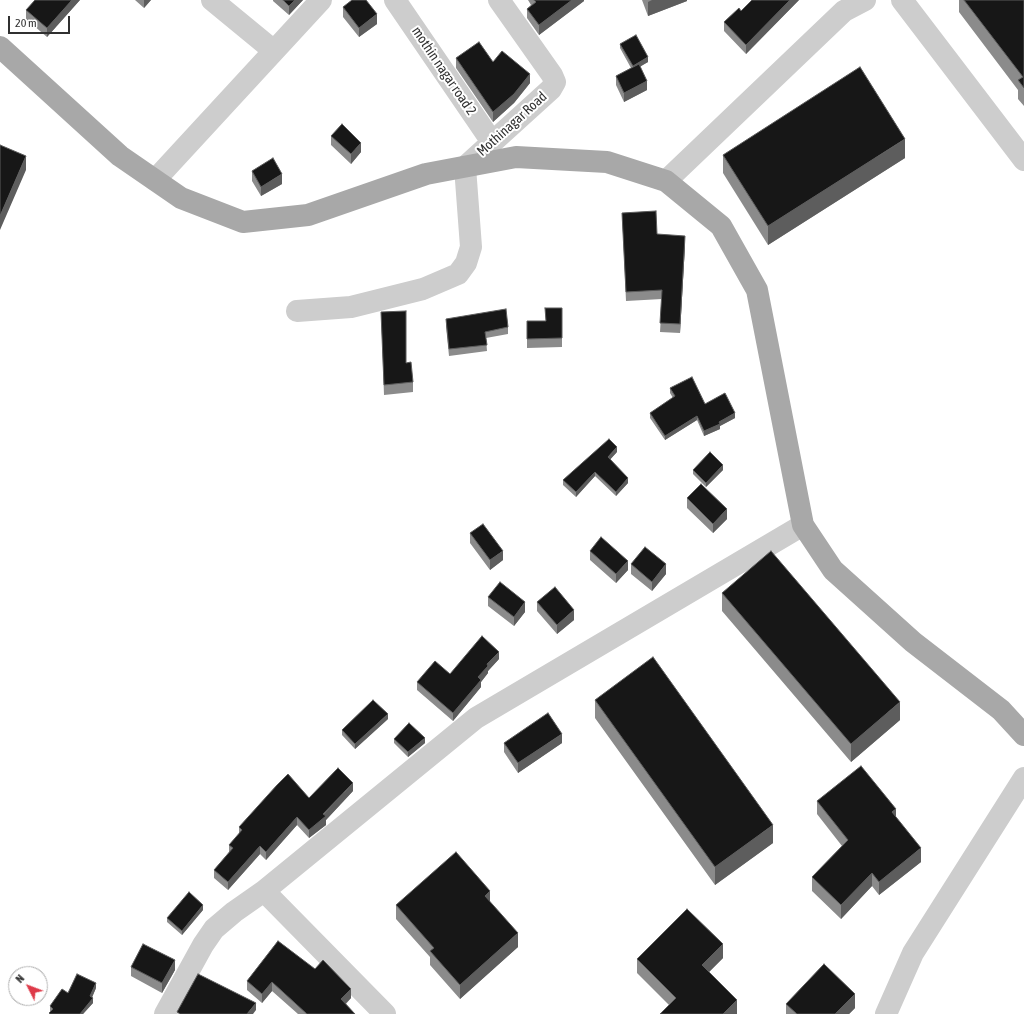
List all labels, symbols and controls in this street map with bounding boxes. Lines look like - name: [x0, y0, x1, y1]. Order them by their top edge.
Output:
- scale bar: [10, 8, 72, 34]
- text: 20 m: [15, 16, 37, 30]
- street label: mothin nagar road 2: [408, 23, 480, 119]
- street label: Mothinagar Road: [474, 88, 550, 160]
- north arrow: [8, 966, 48, 1006]
- text: N: [13, 972, 26, 985]

